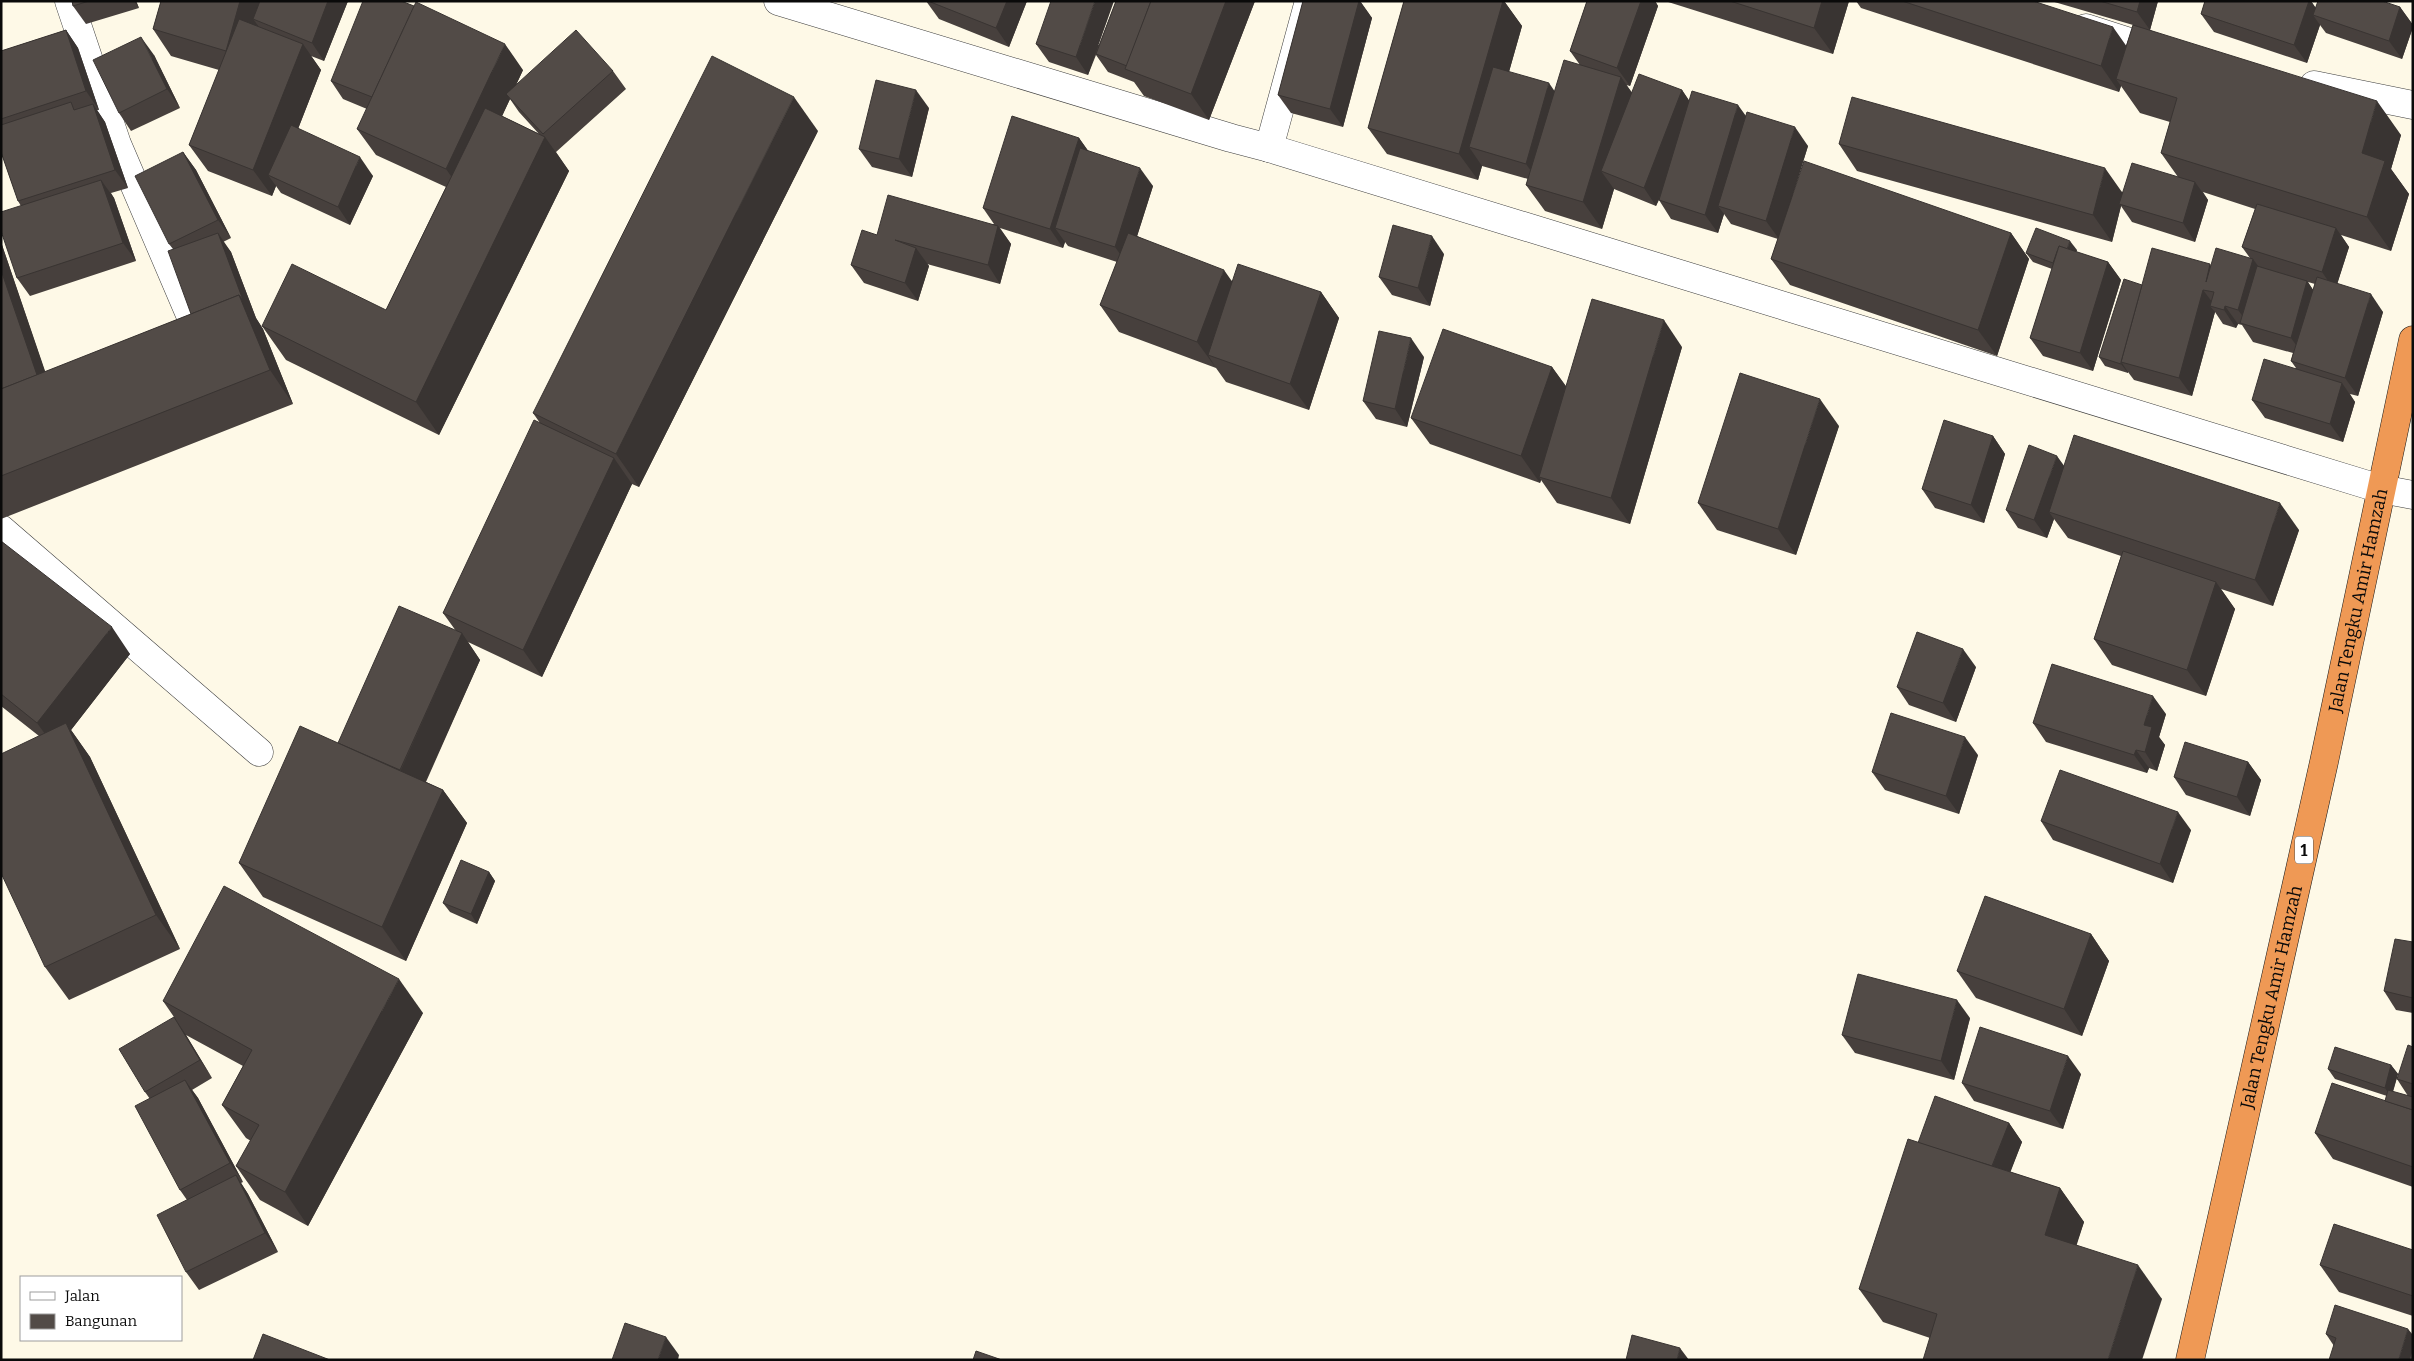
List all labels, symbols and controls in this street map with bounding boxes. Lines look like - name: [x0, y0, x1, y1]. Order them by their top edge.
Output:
- street label: Jalan Tengku Amir Hamzah: [2324, 487, 2392, 715]
- road number: 1: [2295, 836, 2313, 864]
- street label: Jalan Tengku Amir Hamzah: [2235, 883, 2307, 1112]
- legend: [20, 1276, 182, 1341]
- text: Jalan: [64, 1287, 100, 1305]
- text: Bangunan: [65, 1312, 137, 1330]

